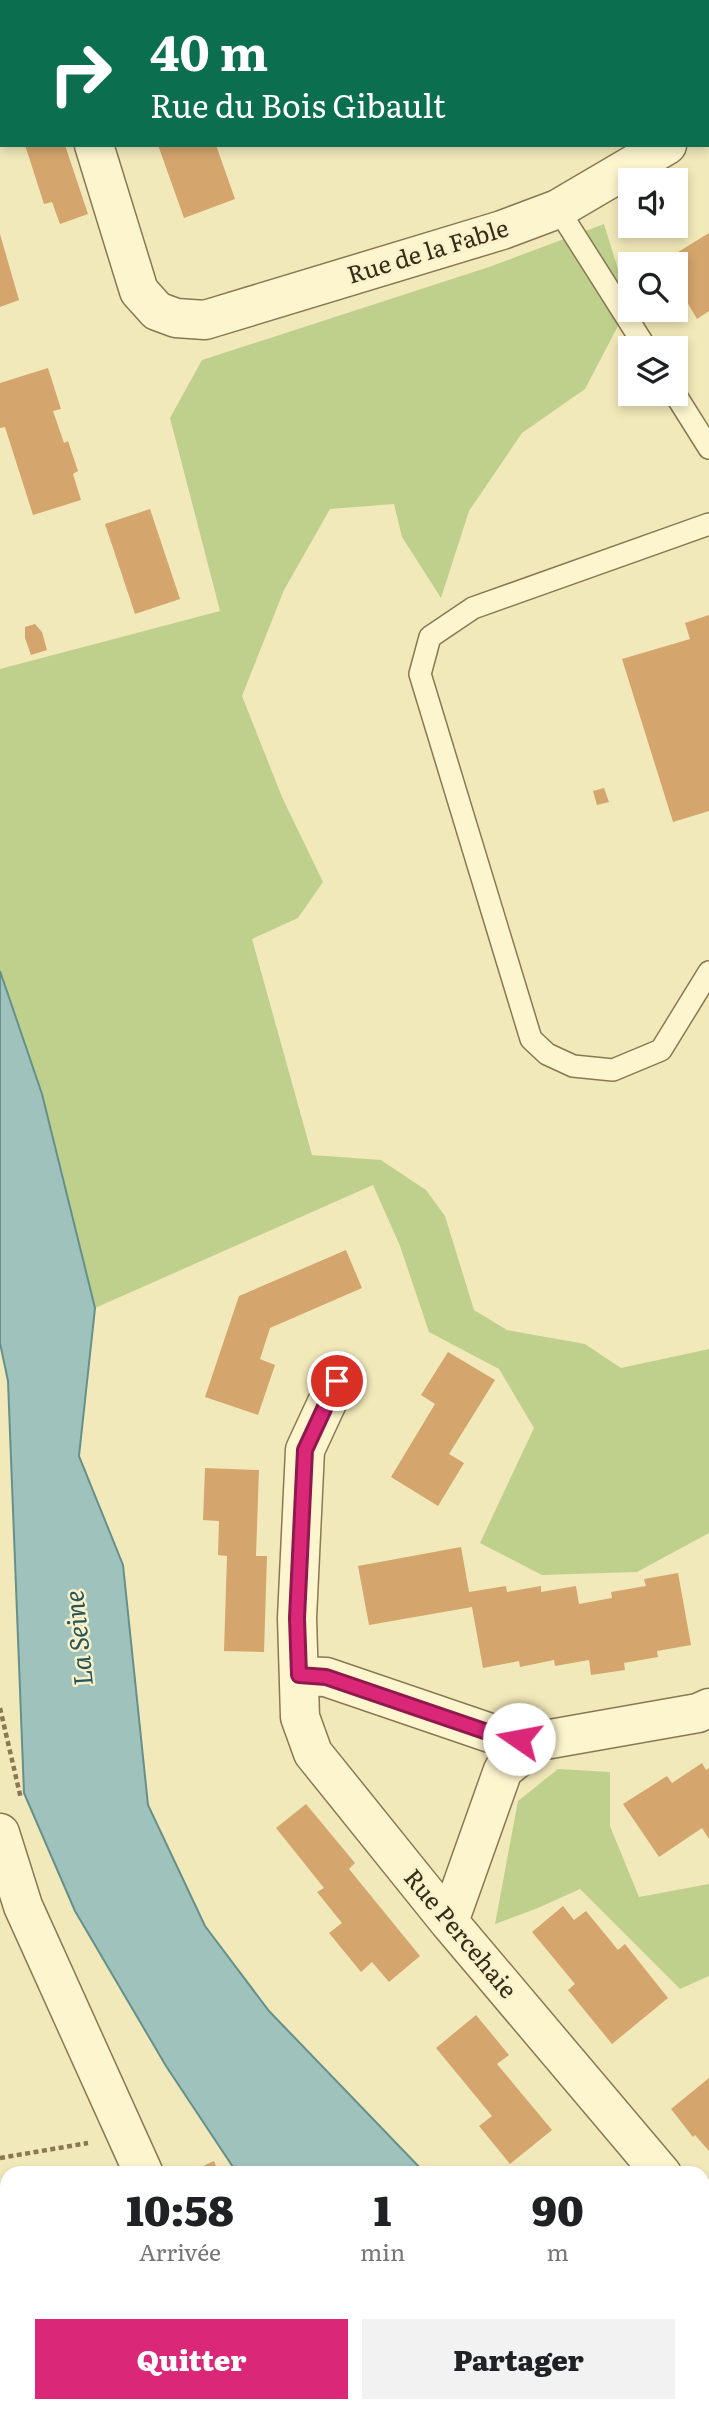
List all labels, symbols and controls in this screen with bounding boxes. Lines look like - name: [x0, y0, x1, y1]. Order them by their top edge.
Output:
- text: 40 m: [150, 13, 268, 86]
- icon: right: [35, 28, 126, 119]
- text: Rue du Bois Gibault: [150, 80, 446, 128]
- map controls: [618, 168, 688, 406]
- button: sound: [618, 168, 688, 238]
- street label: Rue de la Fable: [342, 208, 512, 291]
- button: search: [618, 252, 688, 322]
- button: layers: [618, 336, 688, 406]
- pin: [307, 1351, 367, 1411]
- icon: arrive: [318, 1362, 356, 1400]
- water label: La Seine: [52, 1589, 101, 1688]
- position arrow: [482, 1702, 556, 1776]
- street label: Rue Percehaie: [397, 1860, 527, 2005]
- text: 10:58: [126, 2177, 234, 2239]
- text: 1: [374, 2177, 391, 2239]
- text: 90: [531, 2177, 584, 2239]
- text: Arrivée: [139, 2234, 221, 2268]
- text: min: [360, 2234, 405, 2268]
- text: m: [546, 2234, 569, 2268]
- button: Quitter: [35, 2319, 348, 2399]
- button: Partager: [362, 2319, 675, 2399]

